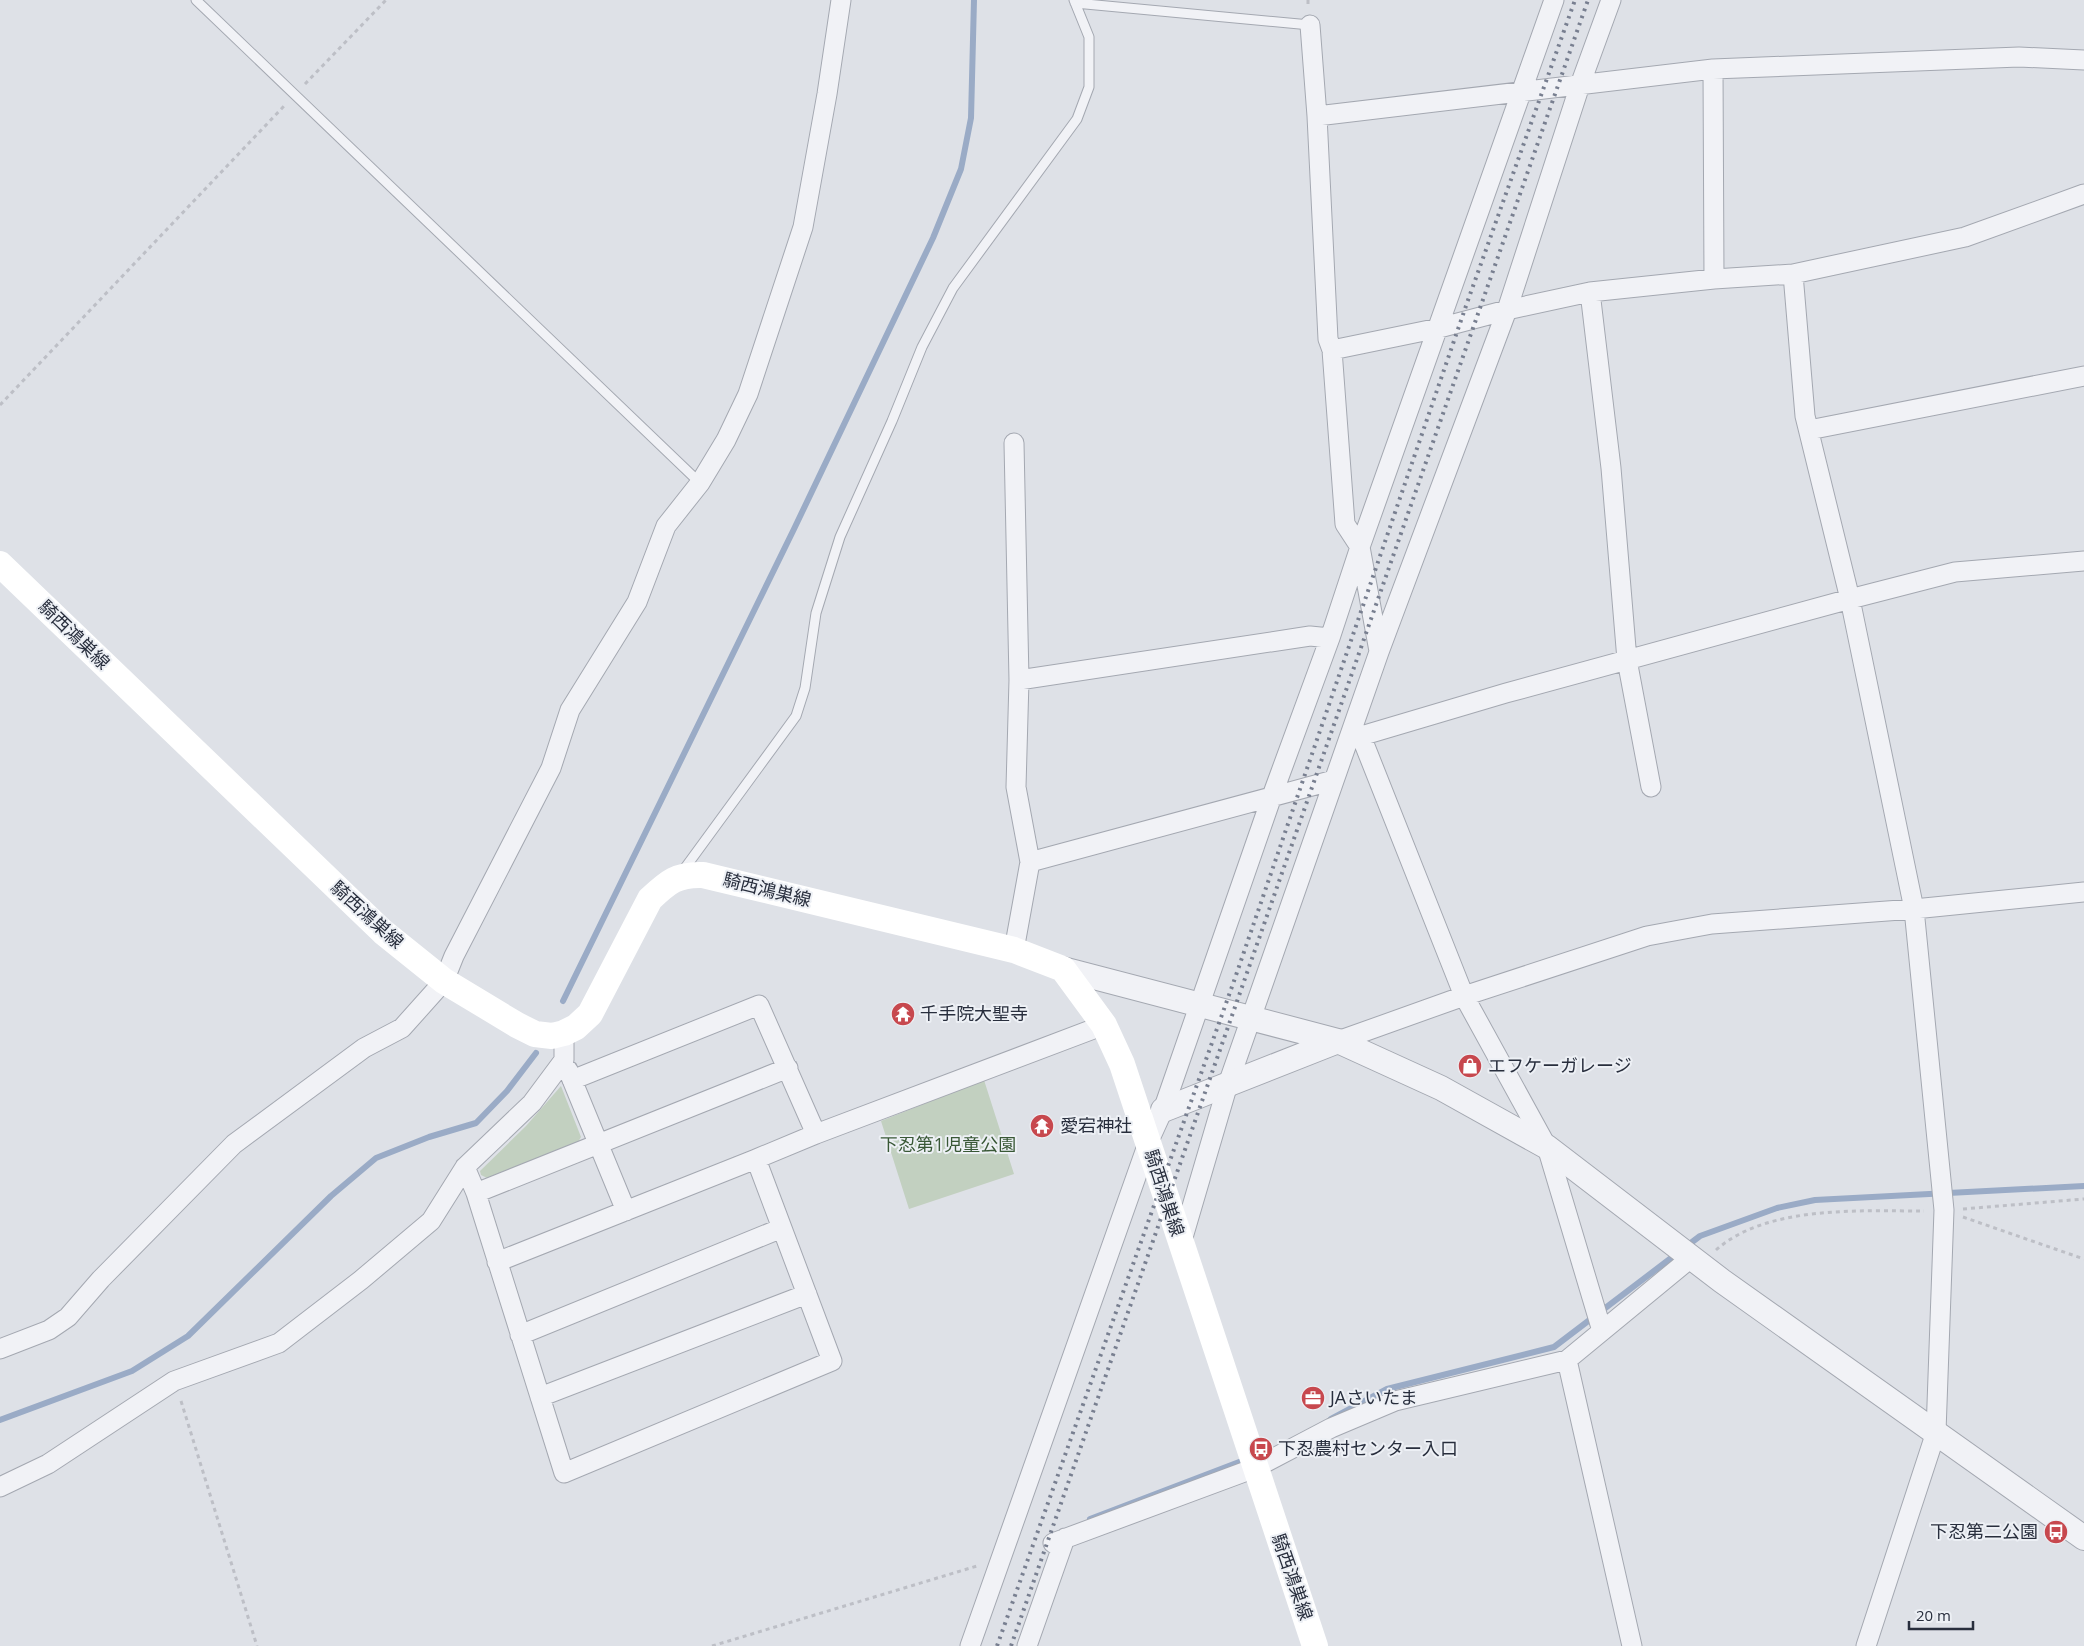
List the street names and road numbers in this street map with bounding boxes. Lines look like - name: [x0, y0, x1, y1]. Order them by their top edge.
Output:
- street label: 騎西鴻巣線: [34, 594, 115, 674]
- street label: 騎西鴻巣線: [721, 866, 814, 912]
- street label: 騎西鴻巣線: [326, 875, 409, 953]
- street label: 騎西鴻巣線: [1140, 1146, 1190, 1239]
- street label: 騎西鴻巣線: [1267, 1530, 1319, 1623]

